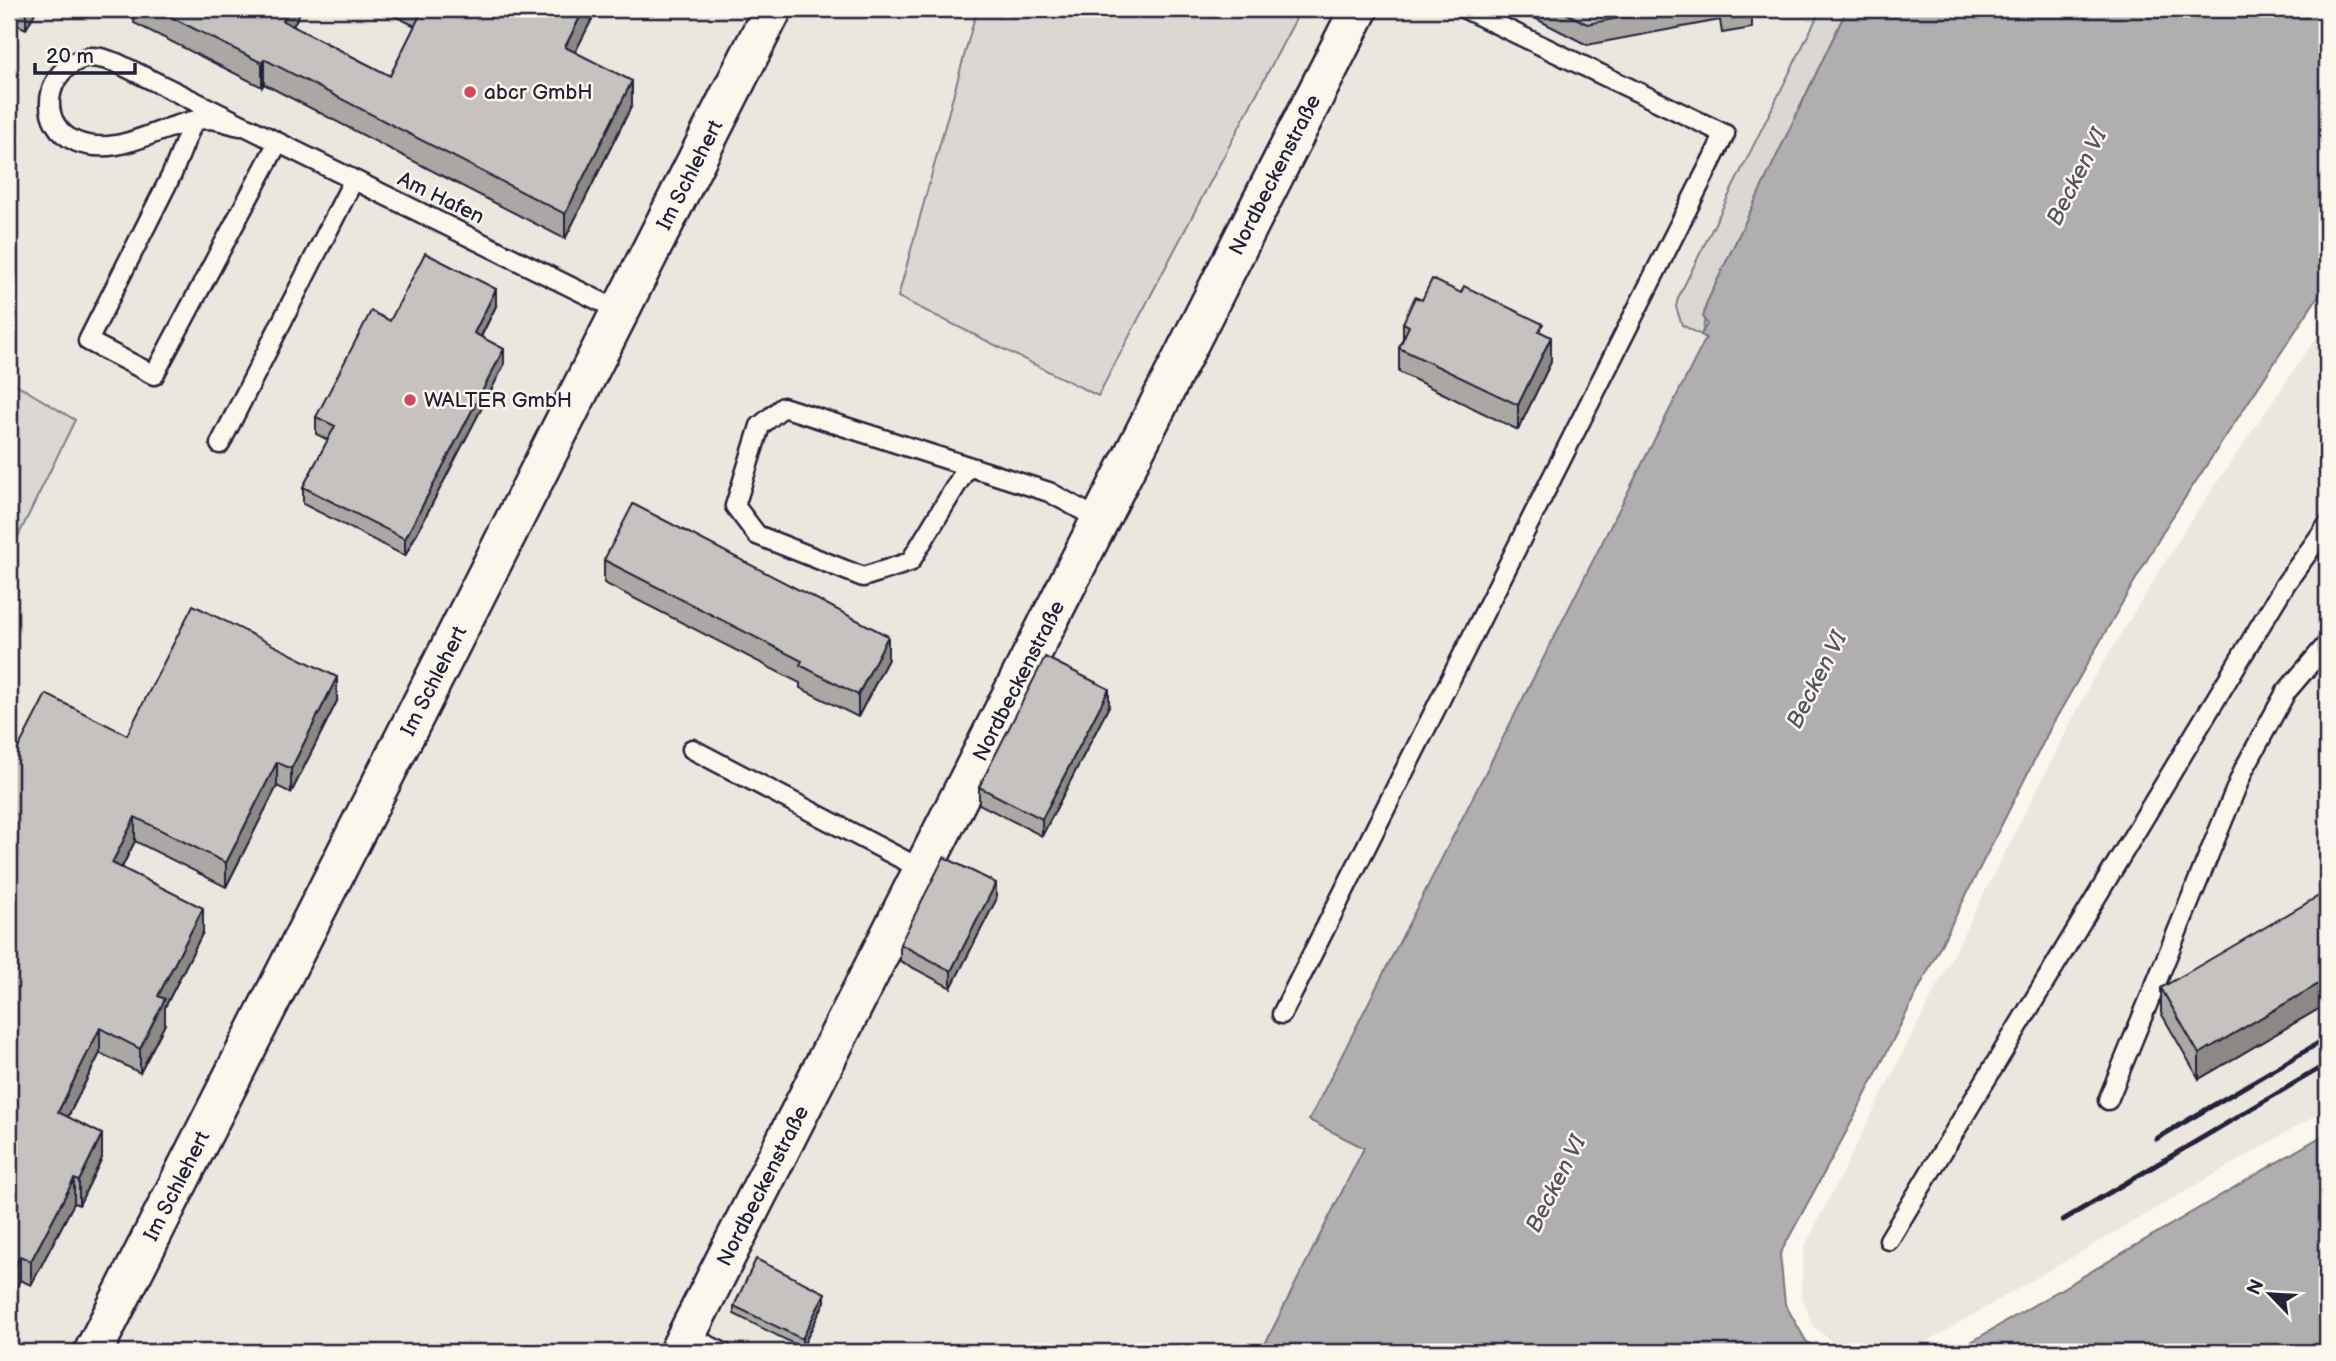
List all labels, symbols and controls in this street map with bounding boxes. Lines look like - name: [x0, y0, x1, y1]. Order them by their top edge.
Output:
- scale bar: [35, 32, 135, 76]
- text: 20 m: [46, 44, 94, 69]
- place label: abcr GmbH: [484, 80, 593, 105]
- marker: abcr GmbH: [462, 84, 478, 100]
- street label: Nordbeckenstraße: [1224, 91, 1326, 259]
- street label: Im Schlehert: [652, 115, 729, 234]
- water label: Becken VI: [2041, 122, 2114, 230]
- street label: Am Hafen: [394, 166, 488, 230]
- place label: WALTER GmbH: [424, 388, 572, 413]
- marker: WALTER GmbH: [402, 392, 418, 408]
- street label: Nordbeckenstraße: [968, 597, 1070, 765]
- street label: Im Schlehert: [396, 621, 473, 740]
- water label: Becken VI: [1781, 625, 1854, 733]
- street label: Nordbeckenstraße: [712, 1102, 814, 1270]
- street label: Im Schlehert: [139, 1126, 216, 1245]
- water label: Becken VI: [1520, 1129, 1593, 1237]
- north arrow: [2234, 1260, 2304, 1330]
- text: N: [2243, 1276, 2269, 1299]

